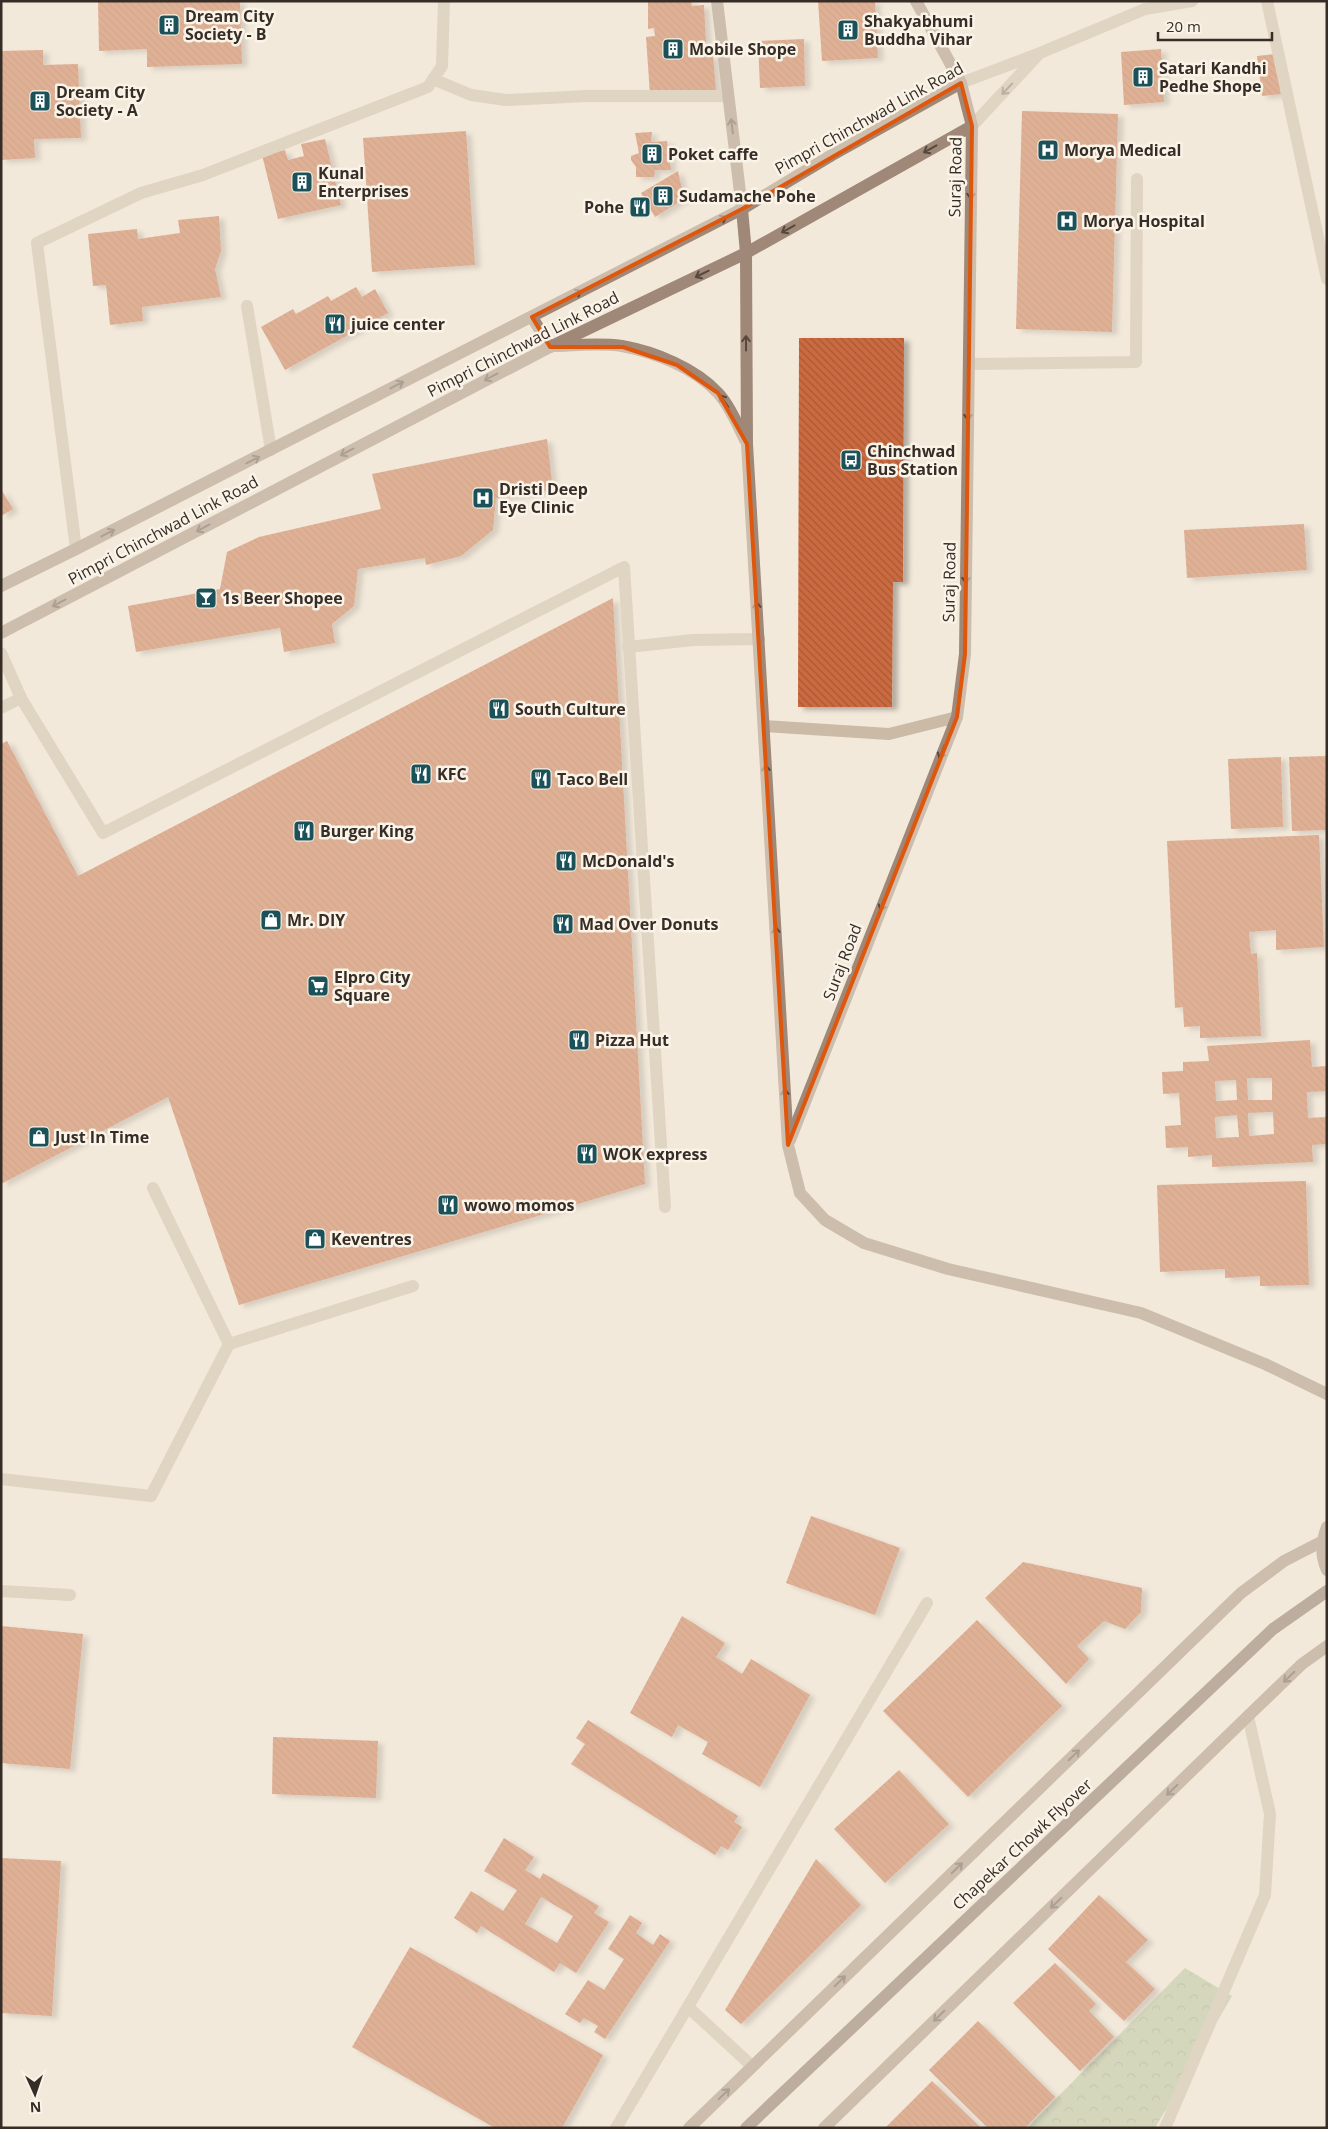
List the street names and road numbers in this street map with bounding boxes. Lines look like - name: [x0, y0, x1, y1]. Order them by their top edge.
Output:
- street label: Pimpri Chinchwad Link Road: [771, 57, 967, 179]
- street label: Suraj Road: [943, 137, 967, 217]
- street label: Pimpri Chinchwad Link Road: [423, 286, 623, 402]
- street label: Pimpri Chinchwad Link Road: [64, 470, 262, 590]
- street label: Suraj Road: [937, 542, 961, 622]
- street label: Suraj Road: [817, 921, 867, 1003]
- street label: Chapekar Chowk Flyover: [947, 1773, 1097, 1915]

